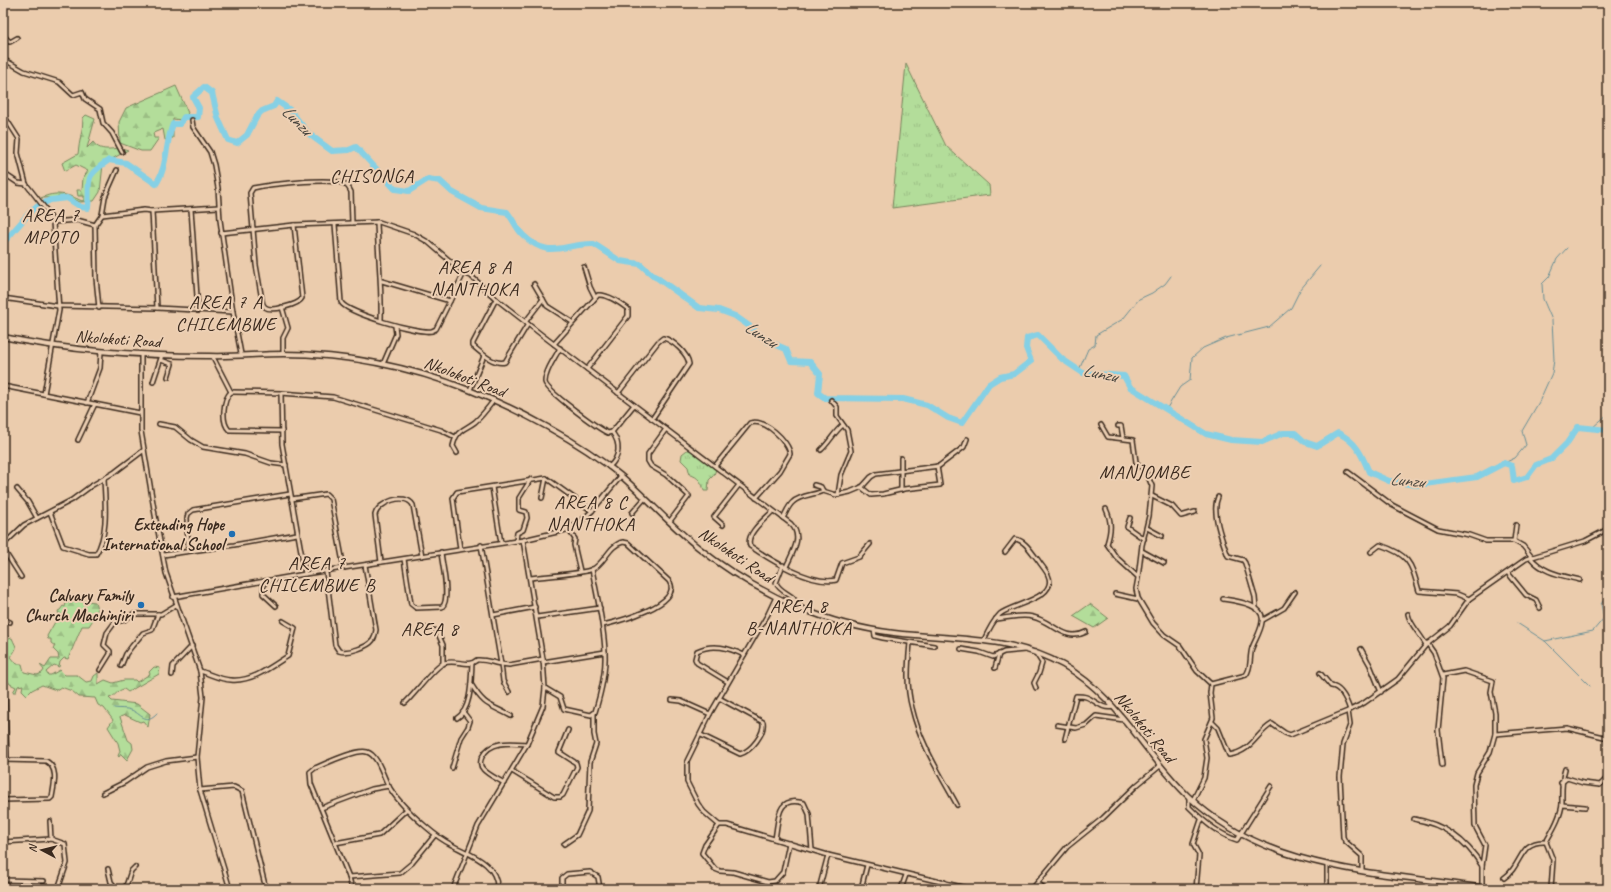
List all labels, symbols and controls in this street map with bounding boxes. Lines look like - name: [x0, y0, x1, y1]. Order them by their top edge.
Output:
- water label: Lunzu: [277, 100, 319, 142]
- district label: CHISONGA: [330, 164, 415, 188]
- district label: AREA 7 MPOTO: [22, 203, 80, 249]
- district label: AREA 8 A NANTHOKA: [431, 255, 520, 301]
- district label: AREA 7 A CHILEMBWE: [176, 290, 278, 336]
- water label: Lunzu: [741, 316, 784, 354]
- street label: Nkolokoti Road: [75, 326, 165, 353]
- street label: Nkolokoti Road: [421, 352, 512, 403]
- water label: Lunzu: [1081, 359, 1122, 388]
- district label: MANJOMBE: [1099, 460, 1193, 484]
- water label: Lunzu: [1389, 467, 1428, 493]
- district label: AREA 8 C NANTHOKA: [547, 490, 636, 536]
- place label: Extending Hope International School: [102, 514, 228, 555]
- street label: Nkolokoti Road: [695, 522, 780, 589]
- marker: Extending Hope International School: [227, 529, 237, 539]
- district label: AREA 7 CHILEMBWE B: [258, 551, 376, 597]
- place label: Calvary Family Church Machinjiri: [25, 585, 136, 626]
- district label: AREA 8 B-NANTHOKA: [746, 594, 853, 640]
- marker: Calvary Family Church Machinjiri: [136, 600, 146, 610]
- district label: AREA 8: [401, 617, 460, 641]
- street label: Nkolokoti Road: [1110, 687, 1182, 769]
- north arrow: [22, 830, 62, 870]
- text: N: [25, 842, 40, 853]

